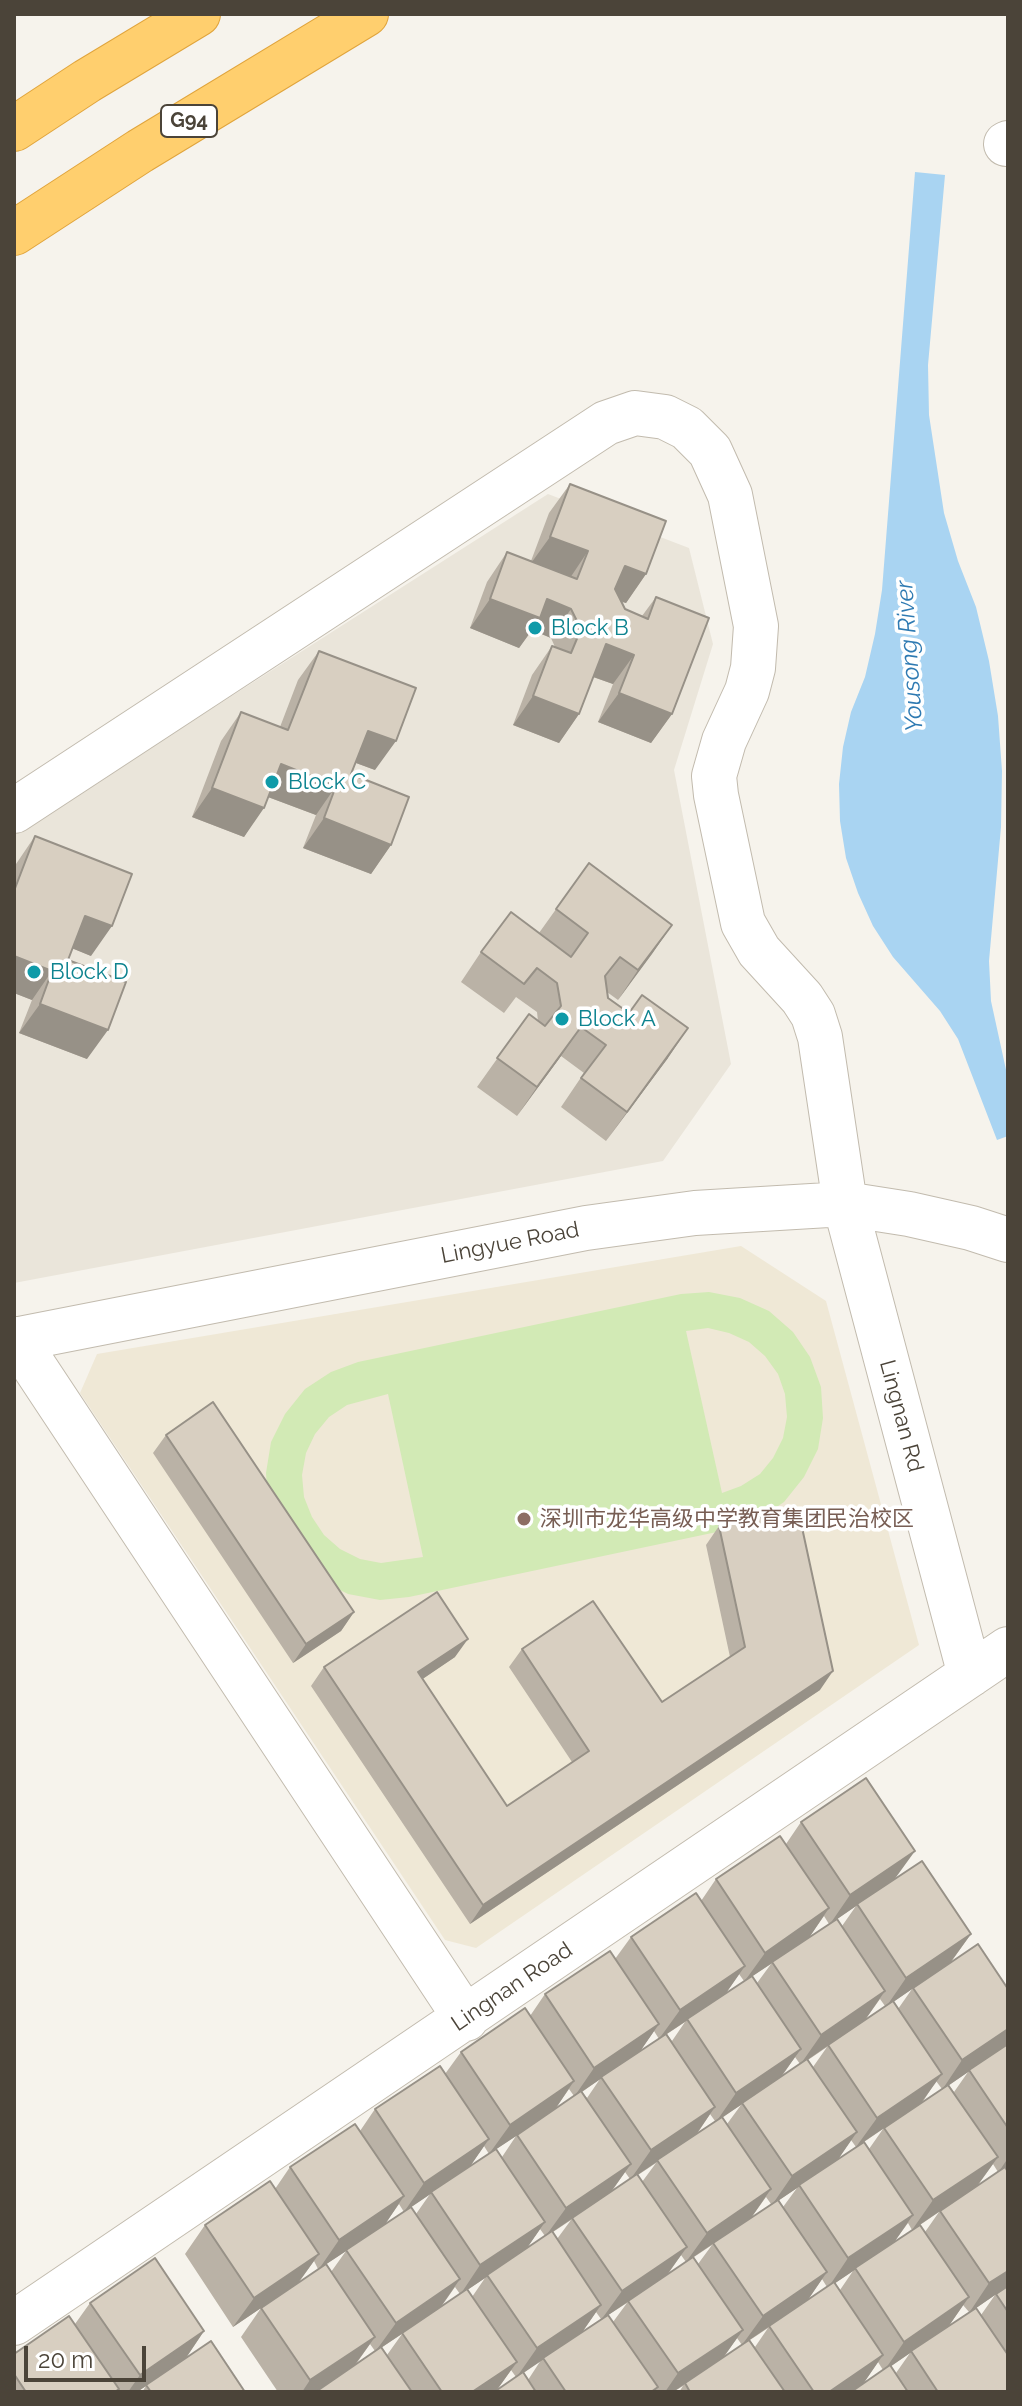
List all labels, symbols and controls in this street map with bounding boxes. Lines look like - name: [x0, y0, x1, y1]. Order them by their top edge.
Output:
- road number: G94: [161, 105, 217, 137]
- water label: Yousong River: [890, 580, 930, 732]
- place label: Block B: [551, 615, 629, 641]
- marker: Block B: [526, 619, 544, 637]
- place label: Block C: [288, 769, 366, 795]
- marker: Block C: [263, 773, 281, 791]
- place label: Block D: [50, 959, 129, 985]
- marker: Block D: [25, 963, 43, 981]
- place label: Block A: [578, 1006, 656, 1032]
- marker: Block A: [553, 1010, 571, 1028]
- street label: Lingyue Road: [439, 1217, 581, 1269]
- street label: Lingnan Rd: [873, 1357, 929, 1475]
- place label: 深圳市龙华高级中学教育集团民治校区: [540, 1506, 914, 1532]
- marker: 深圳市龙华高级中学教育集团民治校区: [515, 1510, 533, 1528]
- street label: Lingnan Road: [447, 1937, 577, 2037]
- scale bar: [28, 2330, 150, 2380]
- text: 20 m: [38, 2345, 93, 2374]

